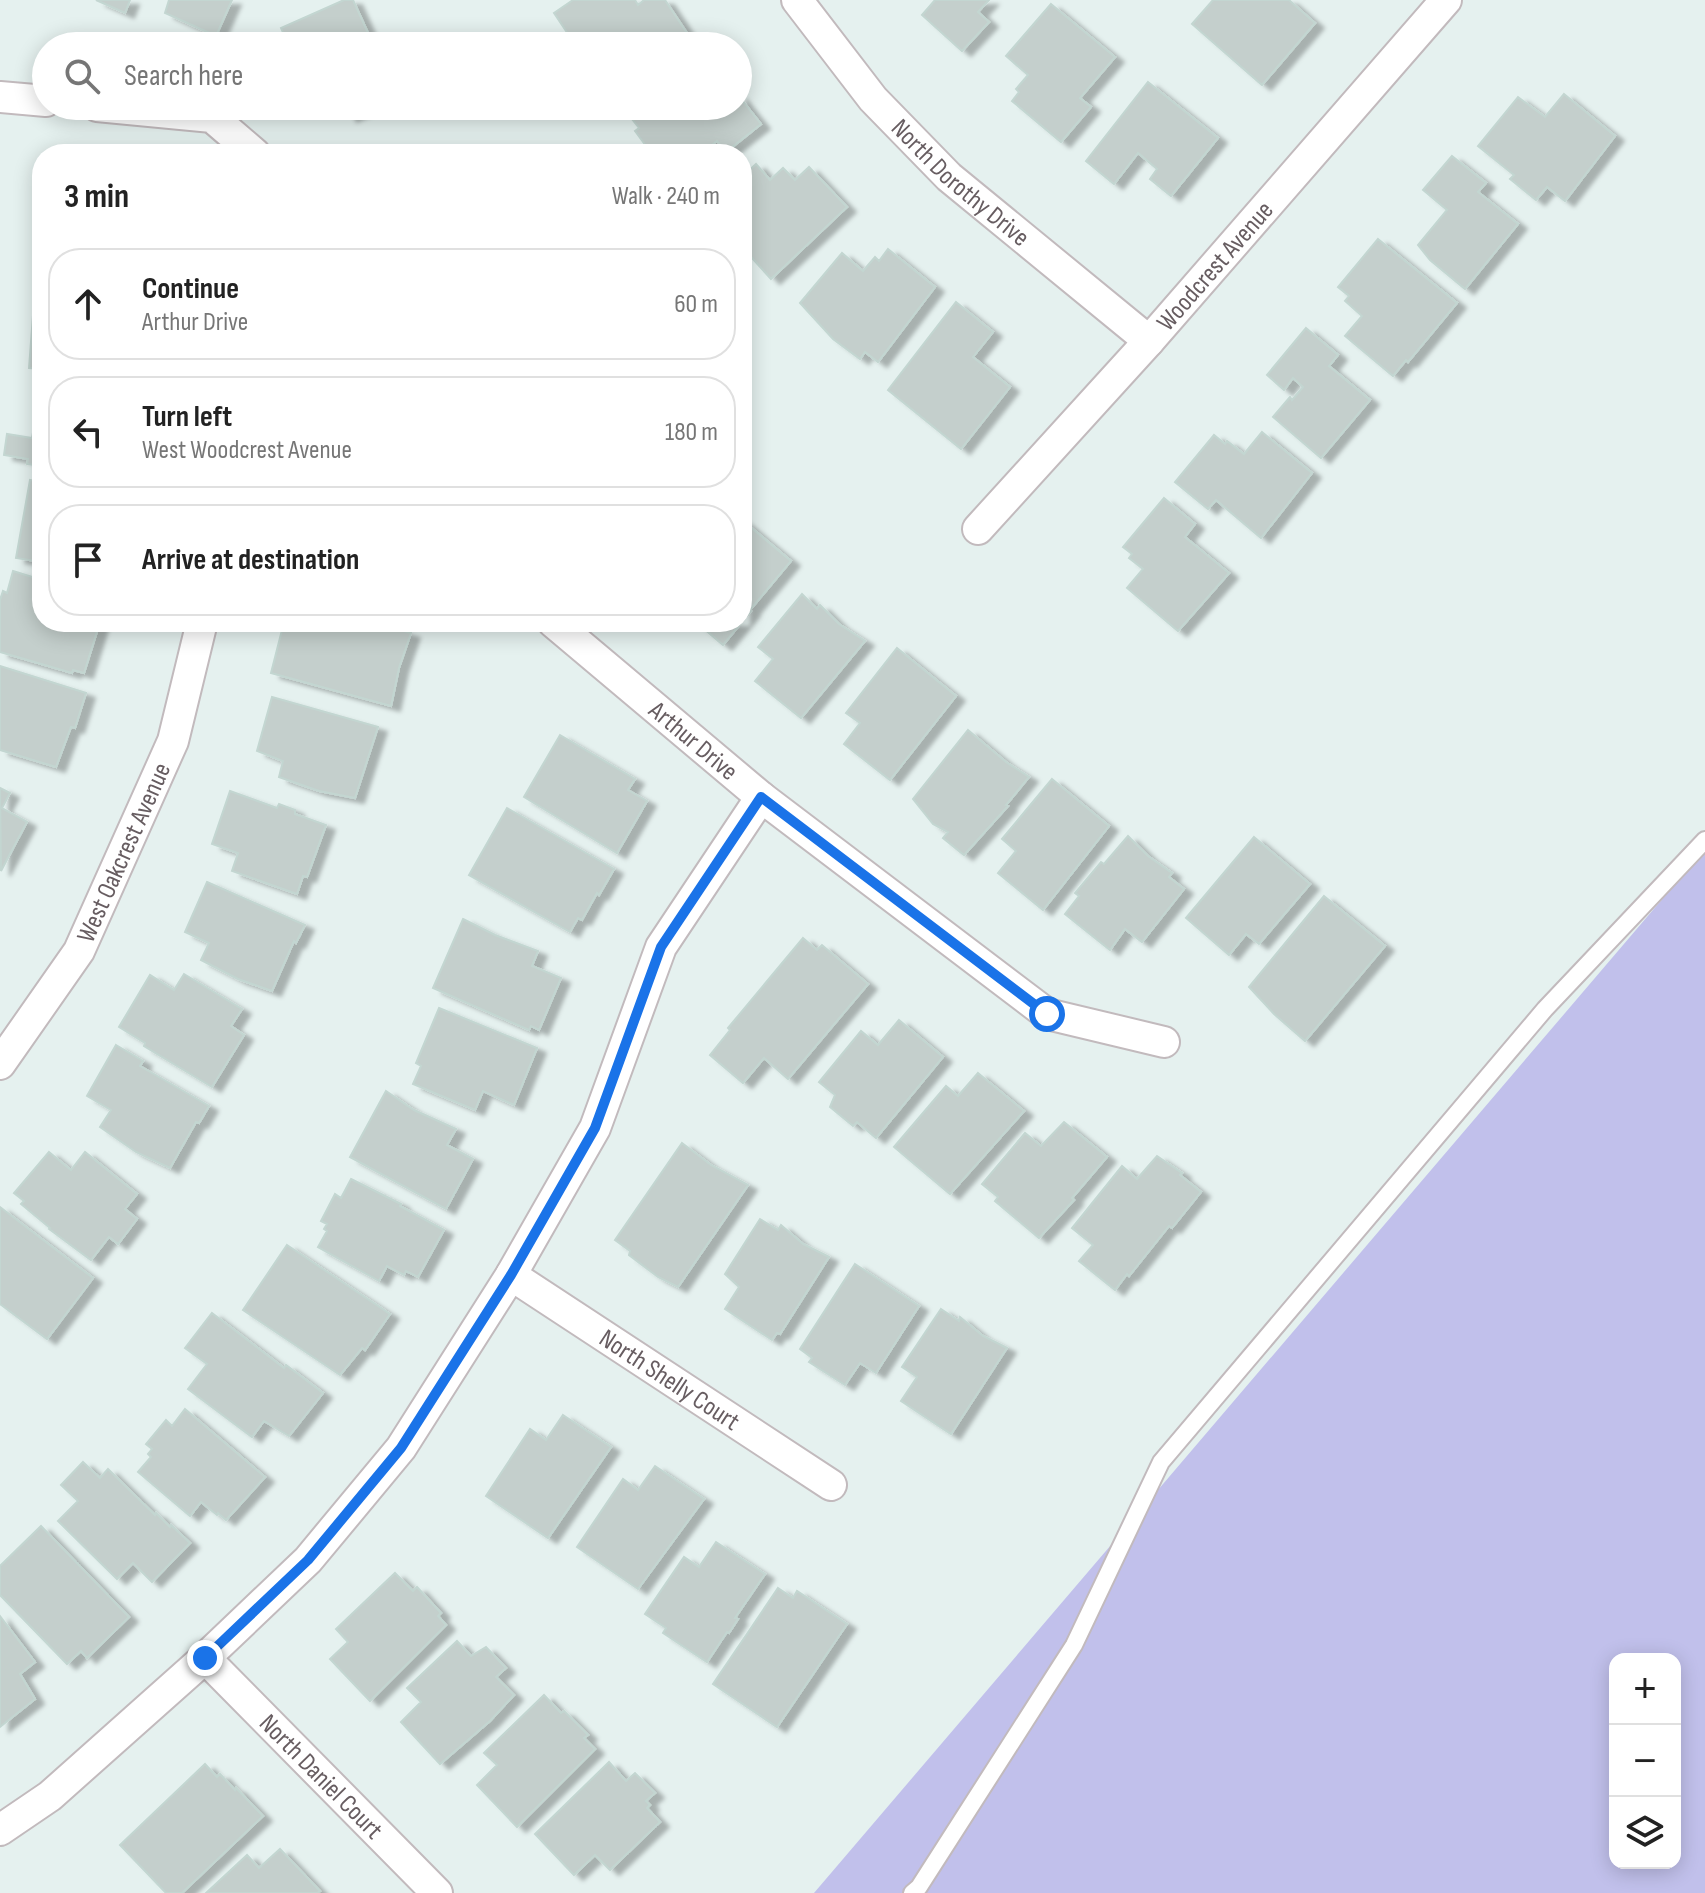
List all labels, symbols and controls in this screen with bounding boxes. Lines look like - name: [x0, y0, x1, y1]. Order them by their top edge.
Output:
- search box: [32, 32, 752, 120]
- icon: search: [60, 54, 104, 98]
- text: Search here: [124, 58, 243, 94]
- street label: North Dorothy Drive: [884, 113, 1035, 253]
- text: 3 min: [64, 176, 129, 217]
- text: Walk · 240 m: [612, 181, 720, 212]
- street label: Woodcrest Avenue: [1151, 196, 1280, 338]
- text: Continue: [142, 271, 239, 307]
- icon: ahead: [66, 282, 110, 326]
- text: 60 m: [674, 289, 718, 320]
- text: Arthur Drive: [142, 307, 248, 338]
- text: Turn left: [142, 399, 232, 435]
- icon: left: [66, 410, 110, 454]
- text: 180 m: [665, 417, 718, 448]
- text: West Woodcrest Avenue: [142, 435, 352, 466]
- icon: arrive: [66, 538, 110, 582]
- text: Arrive at destination: [142, 542, 359, 578]
- street label: Arthur Drive: [641, 695, 744, 788]
- street label: West Oakcrest Avenue: [71, 758, 178, 947]
- route start: [1029, 996, 1065, 1032]
- street label: North Shelly Court: [593, 1323, 745, 1438]
- route end: [187, 1640, 223, 1676]
- map controls: [1609, 1653, 1681, 1869]
- button: +: [1609, 1653, 1681, 1725]
- street label: North Daniel Court: [252, 1708, 389, 1846]
- button: −: [1609, 1725, 1681, 1797]
- button: layers: [1609, 1797, 1681, 1869]

